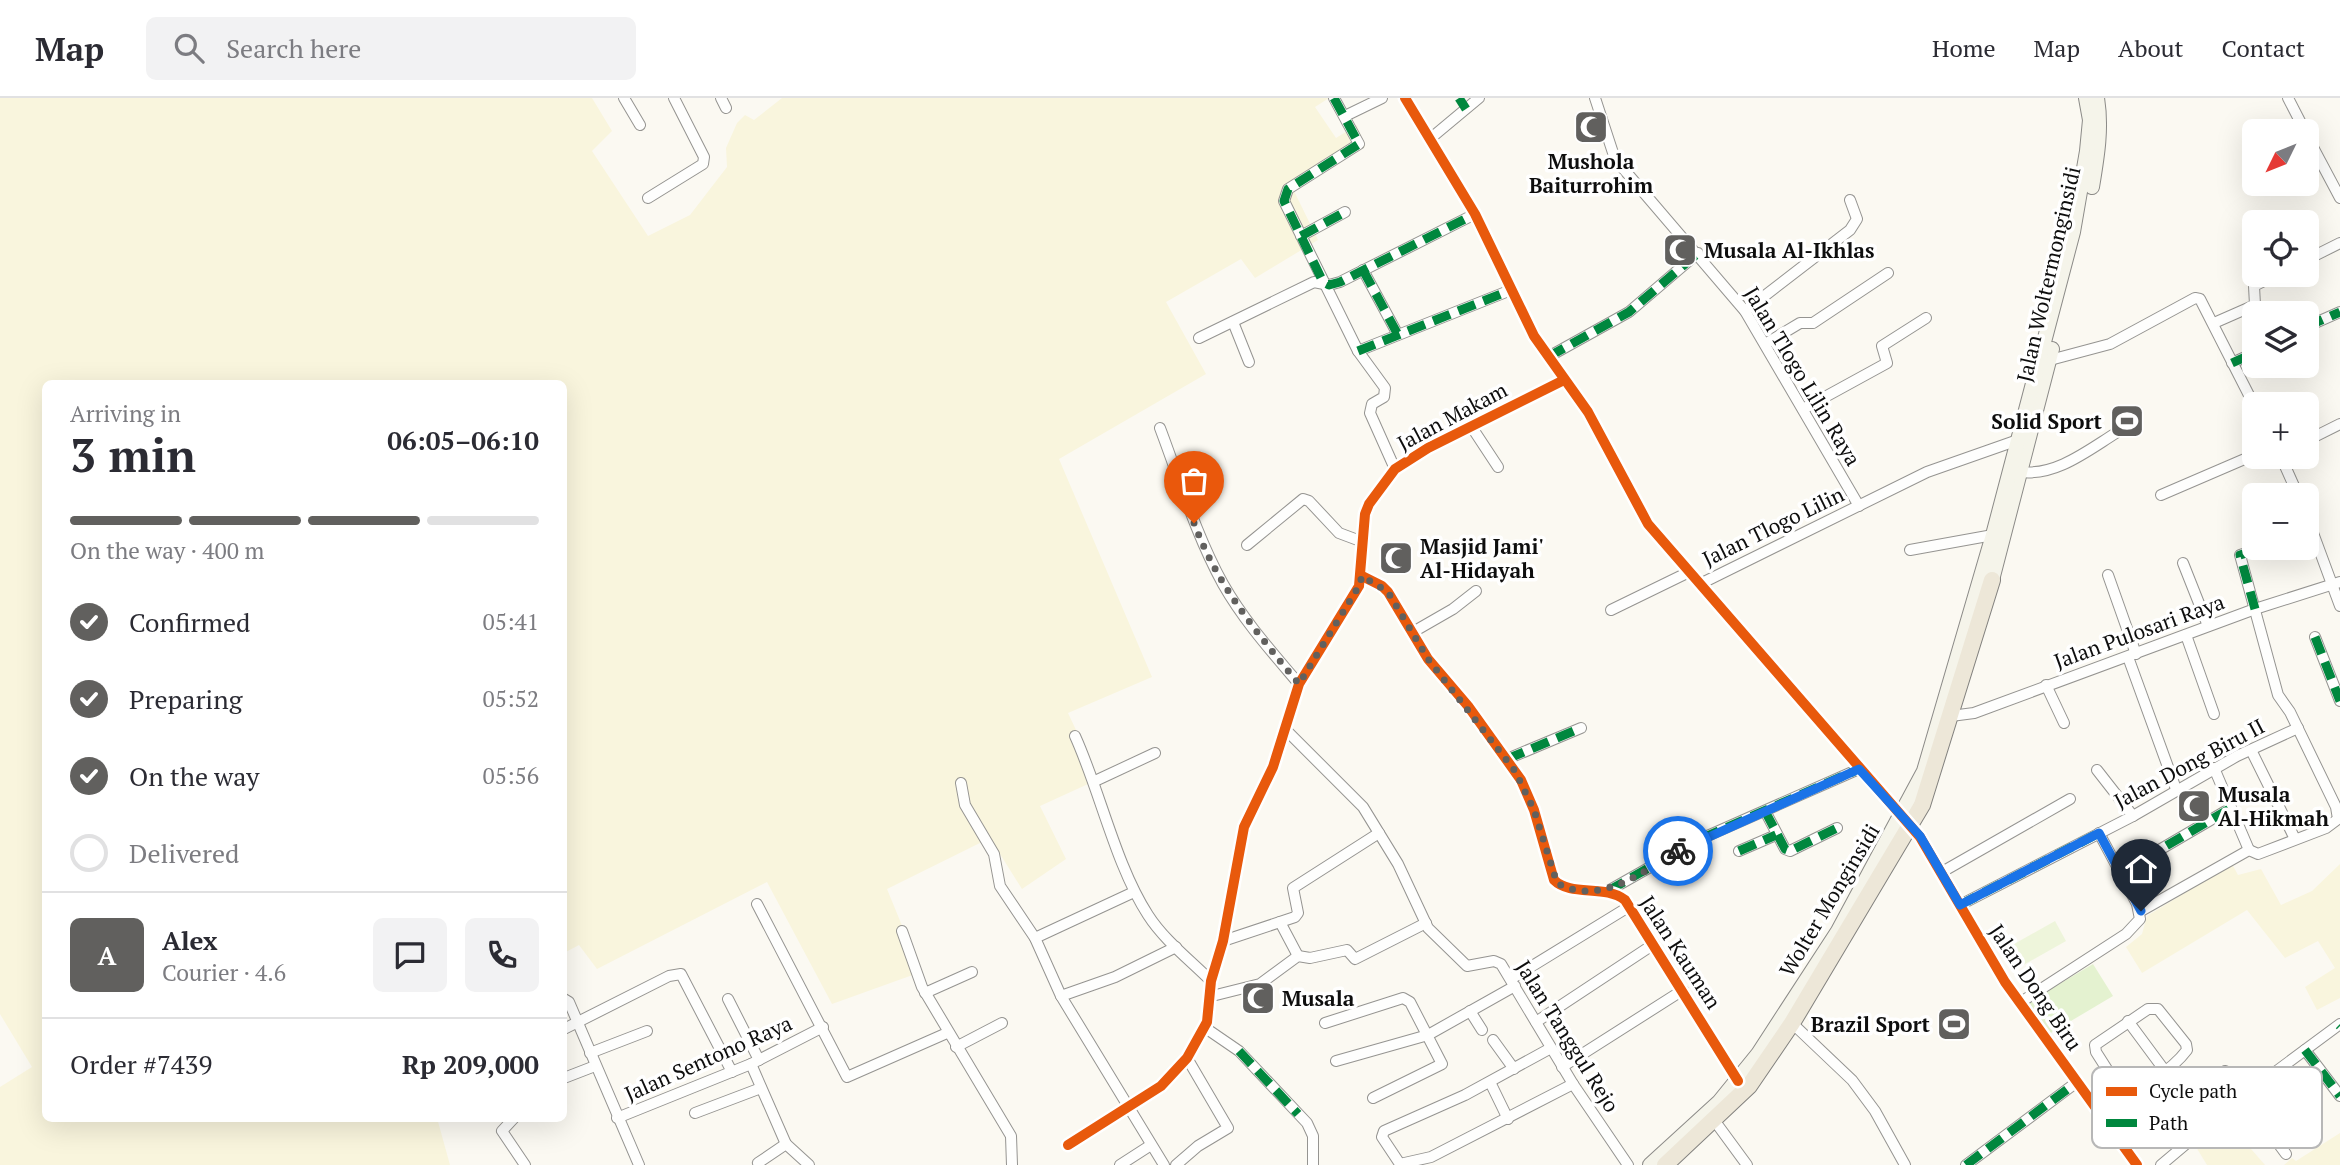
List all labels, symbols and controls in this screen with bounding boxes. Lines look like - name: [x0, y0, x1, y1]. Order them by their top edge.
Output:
- search box: [146, 17, 636, 80]
- text: Map: [35, 27, 104, 70]
- icon: search: [170, 29, 208, 67]
- text: Search here: [226, 31, 361, 65]
- text: Home: [1932, 32, 1996, 64]
- text: Map: [2034, 32, 2080, 64]
- text: About: [2118, 32, 2184, 64]
- text: Contact: [2222, 32, 2305, 64]
- mosque icon: Mushola Baiturrohim: [1572, 108, 1610, 146]
- north arrow: [2242, 119, 2319, 196]
- map controls: [2242, 119, 2319, 560]
- place label: Mushola Baiturrohim: [1529, 147, 1654, 199]
- street label: Jalan Woltermonginsidi: [2010, 164, 2086, 384]
- button: locate: [2242, 210, 2319, 287]
- mosque icon: Musala Al-Ikhlas: [1661, 231, 1699, 269]
- place label: Musala Al-Ikhlas: [1704, 236, 1875, 264]
- street label: Jalan Tlogo Lilin Raya: [1738, 281, 1868, 471]
- button: layers: [2242, 301, 2319, 378]
- street label: Jalan Makam: [1392, 375, 1512, 457]
- button: +: [2242, 392, 2319, 469]
- text: Arriving in: [70, 398, 181, 429]
- sports icon: Solid Sport: [2108, 402, 2146, 440]
- place label: Solid Sport: [1991, 407, 2103, 435]
- text: 06:05–06:10: [387, 423, 539, 457]
- text: 3 min: [70, 424, 196, 485]
- pin: [1164, 451, 1224, 523]
- icon: bag: [1175, 462, 1213, 500]
- street label: Jalan Tlogo Lilin: [1698, 479, 1849, 572]
- button: −: [2242, 483, 2319, 560]
- place label: Masjid Jami' Al-Hidayah: [1420, 532, 1543, 584]
- text: On the way · 400 m: [70, 535, 264, 566]
- mosque icon: Masjid Jami' Al-Hidayah: [1377, 539, 1415, 577]
- street label: Jalan Pulosari Raya: [2050, 587, 2228, 675]
- icon: check: [70, 603, 108, 641]
- text: Confirmed: [129, 605, 250, 639]
- text: 05:41: [482, 606, 539, 637]
- icon: check: [70, 680, 108, 718]
- text: Preparing: [129, 682, 242, 716]
- text: 05:52: [482, 683, 539, 714]
- street label: Jalan Dong Biru II: [2109, 712, 2269, 814]
- icon: check: [70, 757, 108, 795]
- text: On the way: [129, 759, 260, 793]
- text: 05:56: [482, 760, 539, 791]
- place label: Musala Al-Hikmah: [2218, 780, 2329, 832]
- mosque icon: Musala Al-Hikmah: [2175, 787, 2213, 825]
- courier: [1643, 816, 1713, 886]
- street label: Wolter Monginsidi: [1772, 819, 1886, 981]
- icon: bike: [1659, 832, 1697, 870]
- text: Delivered: [129, 836, 239, 870]
- pin: [2111, 839, 2171, 911]
- icon: home: [2122, 850, 2160, 888]
- street label: Jalan Kauman: [1634, 890, 1728, 1014]
- button: chat: [373, 918, 447, 992]
- button: phone: [465, 918, 539, 992]
- street label: Jalan Dong Biru: [1983, 918, 2089, 1056]
- text: Alex: [162, 923, 218, 957]
- text: A: [98, 938, 116, 972]
- street label: Jalan Tanggul Rejo: [1510, 955, 1626, 1117]
- text: Courier · 4.6: [162, 957, 286, 988]
- mosque icon: Musala: [1239, 979, 1277, 1017]
- place label: Musala: [1282, 984, 1355, 1012]
- sports icon: Brazil Sport: [1935, 1005, 1973, 1043]
- street label: Jalan Sentono Raya: [620, 1008, 796, 1107]
- place label: Brazil Sport: [1811, 1010, 1931, 1038]
- text: Order #7439: [70, 1047, 212, 1081]
- text: Rp 209,000: [402, 1047, 539, 1081]
- legend: [2092, 1067, 2322, 1148]
- text: Cycle path: [2149, 1078, 2237, 1103]
- text: Path: [2149, 1110, 2188, 1135]

